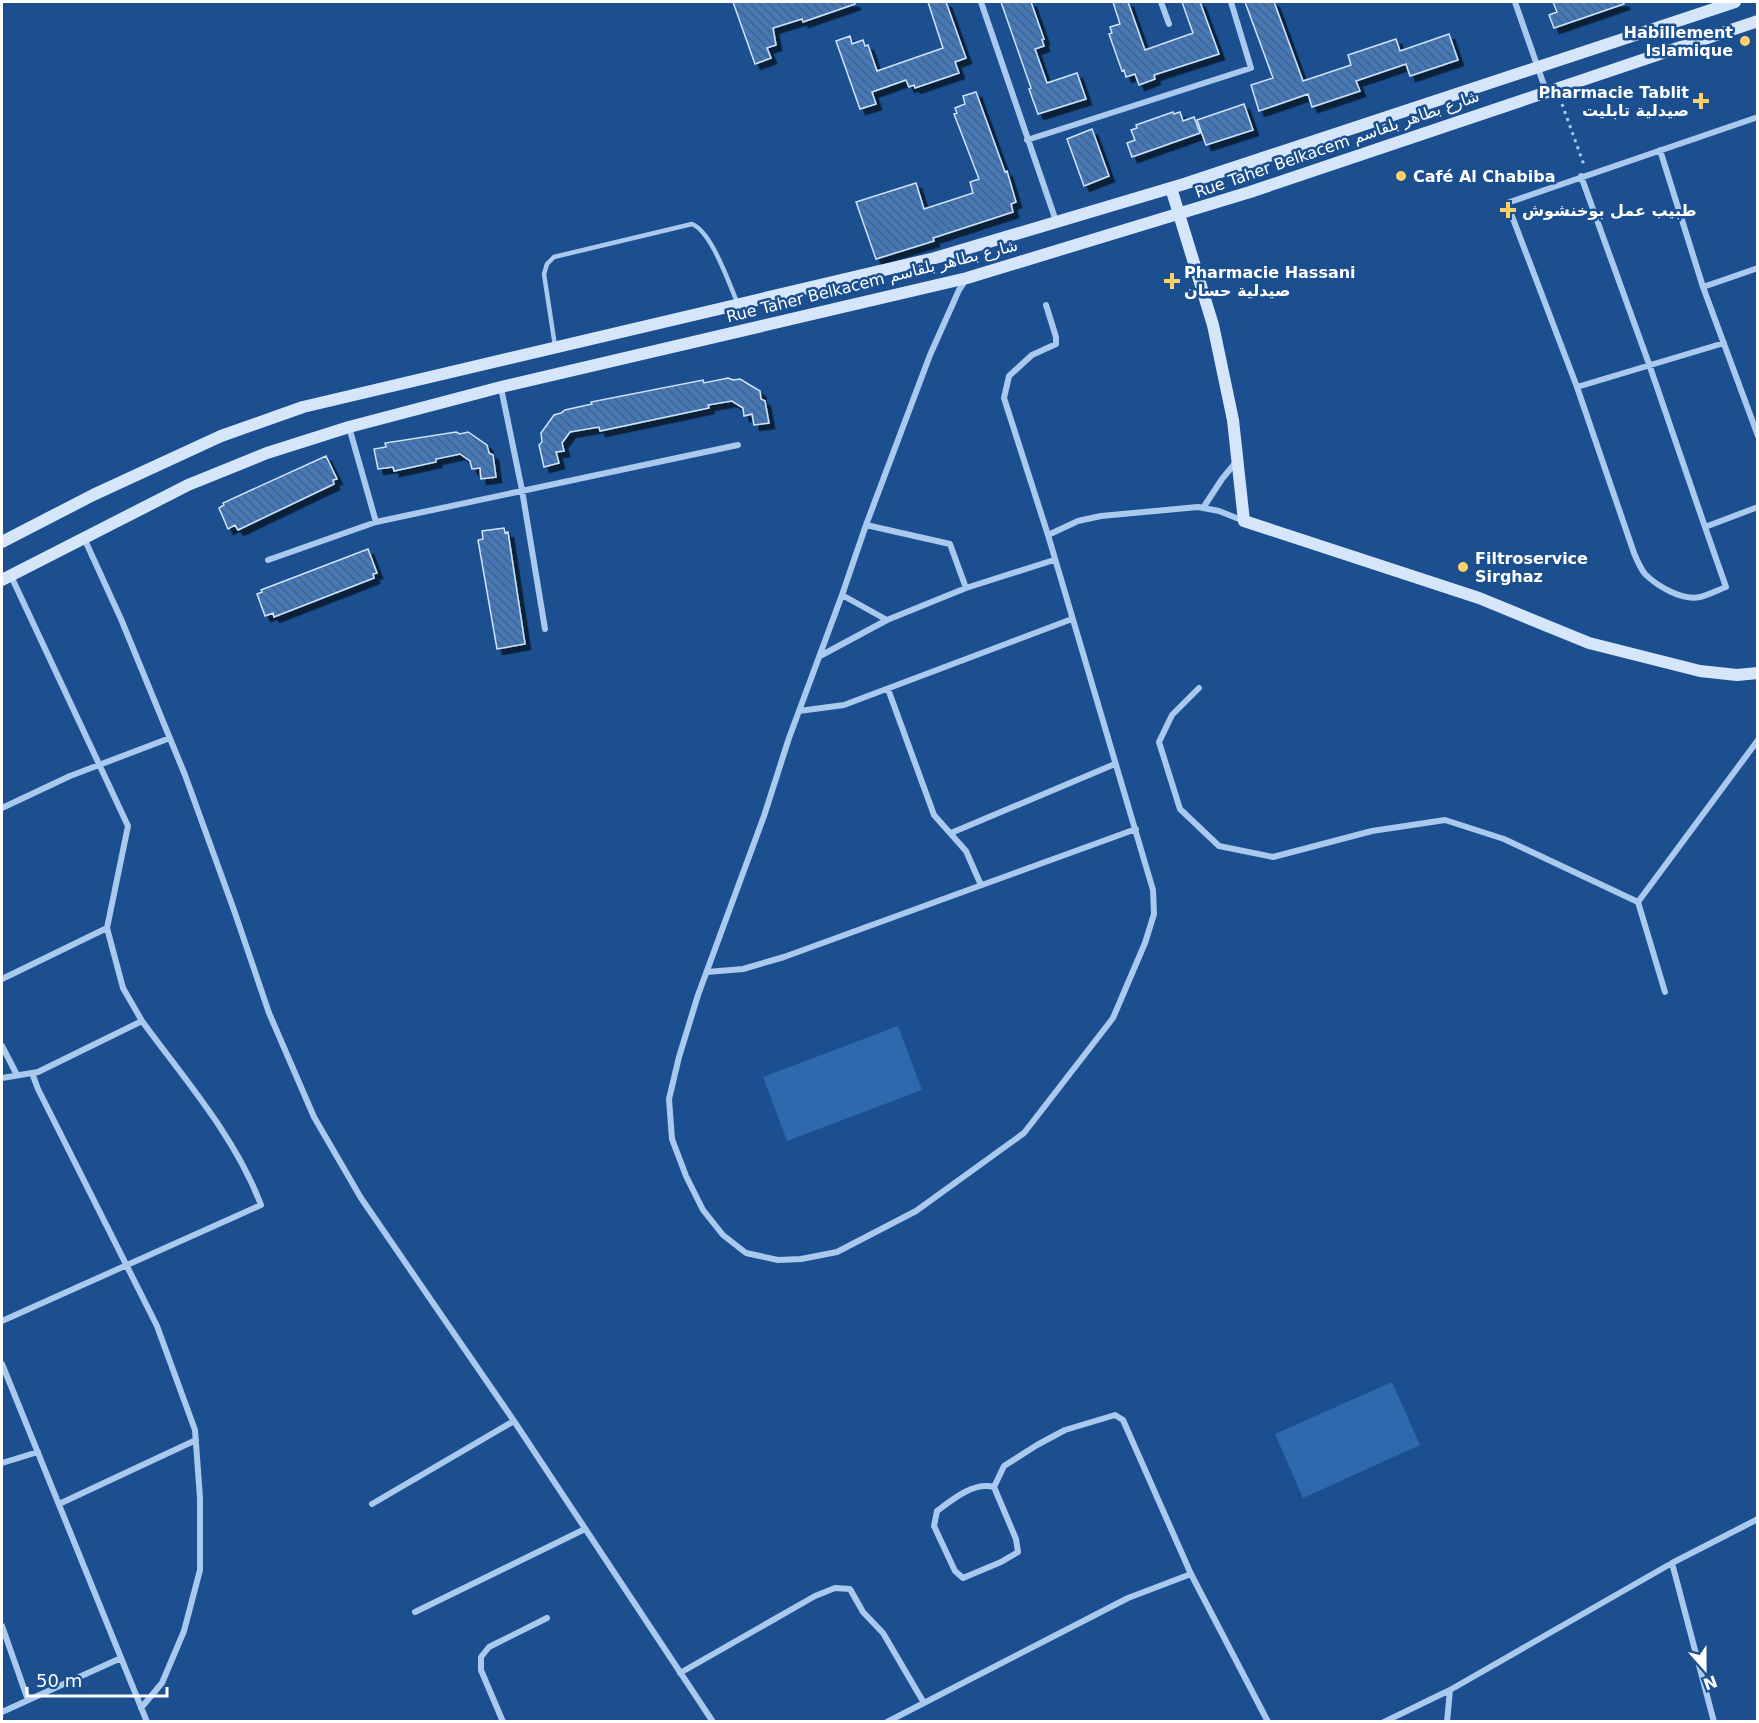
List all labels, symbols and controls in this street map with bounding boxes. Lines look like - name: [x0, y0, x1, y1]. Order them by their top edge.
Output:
- place label: Habillement Islamique: [1623, 23, 1733, 60]
- marker: Habillement Islamique: [1738, 34, 1752, 48]
- place label: Pharmacie Tablit صيدلية تابليت: [1539, 83, 1689, 120]
- street label: Rue Taher Belkacem شارع بطاهر بلقاسم: [1192, 86, 1482, 203]
- marker: Pharmacie Tablit صيدلية تابليت: [1694, 94, 1708, 108]
- place label: Café Al Chabiba: [1413, 167, 1555, 186]
- marker: Café Al Chabiba: [1394, 169, 1408, 183]
- marker: طبيب عمل بوخنشوش: [1499, 201, 1517, 219]
- place label: طبيب عمل بوخنشوش: [1522, 201, 1697, 220]
- street label: Rue Taher Belkacem شارع بطاهر بلقاسم: [724, 236, 1020, 327]
- place label: Pharmacie Hassani صيدلية حسان: [1184, 263, 1356, 300]
- marker: Pharmacie Hassani صيدلية حسان: [1165, 274, 1179, 288]
- place label: Filtroservice Sirghaz: [1475, 549, 1588, 586]
- marker: Filtroservice Sirghaz: [1456, 560, 1470, 574]
- north arrow: [1675, 1639, 1735, 1699]
- scale bar: [27, 1660, 166, 1698]
- text: 50 m: [36, 1670, 82, 1691]
- text: N: [1701, 1671, 1720, 1694]

